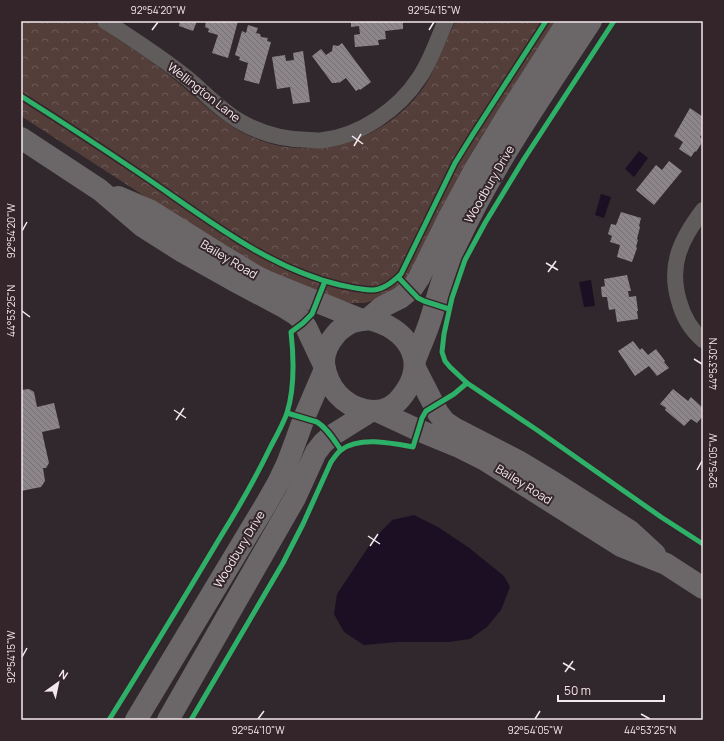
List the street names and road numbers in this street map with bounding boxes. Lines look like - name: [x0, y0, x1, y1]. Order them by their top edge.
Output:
- street label: Wellington Lane: [164, 58, 244, 126]
- street label: Woodbury Drive: [460, 142, 518, 226]
- street label: Bailey Road: [197, 235, 261, 283]
- street label: Bailey Road: [492, 460, 556, 508]
- street label: Woodbury Drive: [209, 507, 269, 591]

